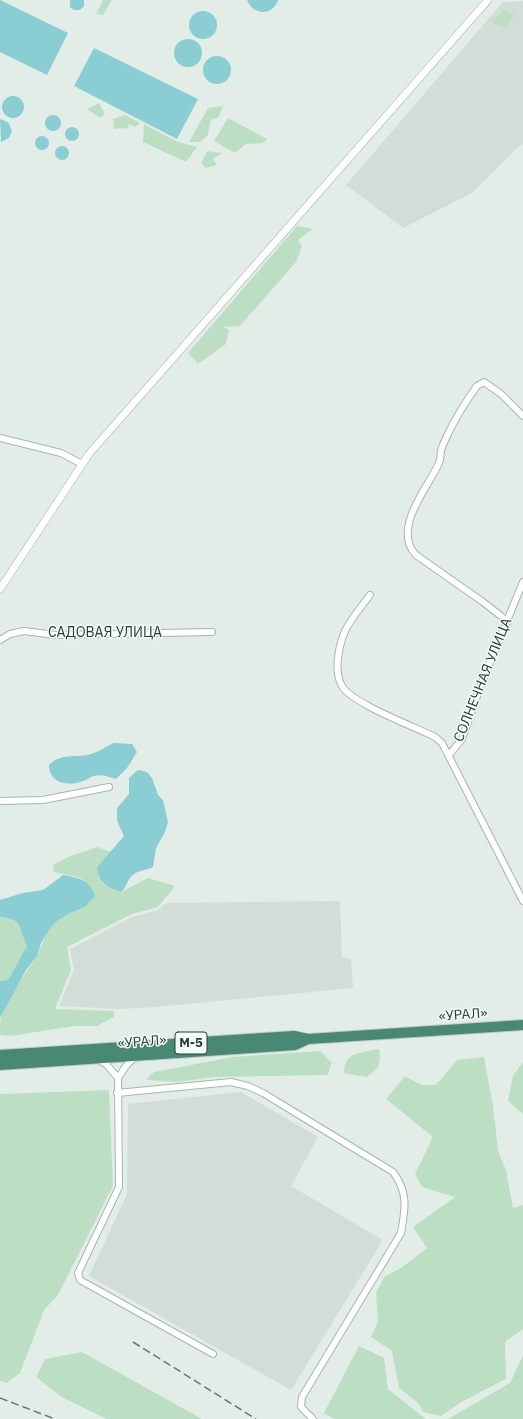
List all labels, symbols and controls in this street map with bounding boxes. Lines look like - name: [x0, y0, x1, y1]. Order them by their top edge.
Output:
- street label: СОЛНЕЧНАЯ УЛИЦА: [450, 616, 516, 744]
- street label: САДОВАЯ УЛИЦА: [48, 625, 162, 641]
- street label: «УРАЛ»: [438, 1005, 488, 1025]
- street label: «УРАЛ»: [117, 1032, 167, 1052]
- road number: М-5: [175, 1032, 207, 1054]

